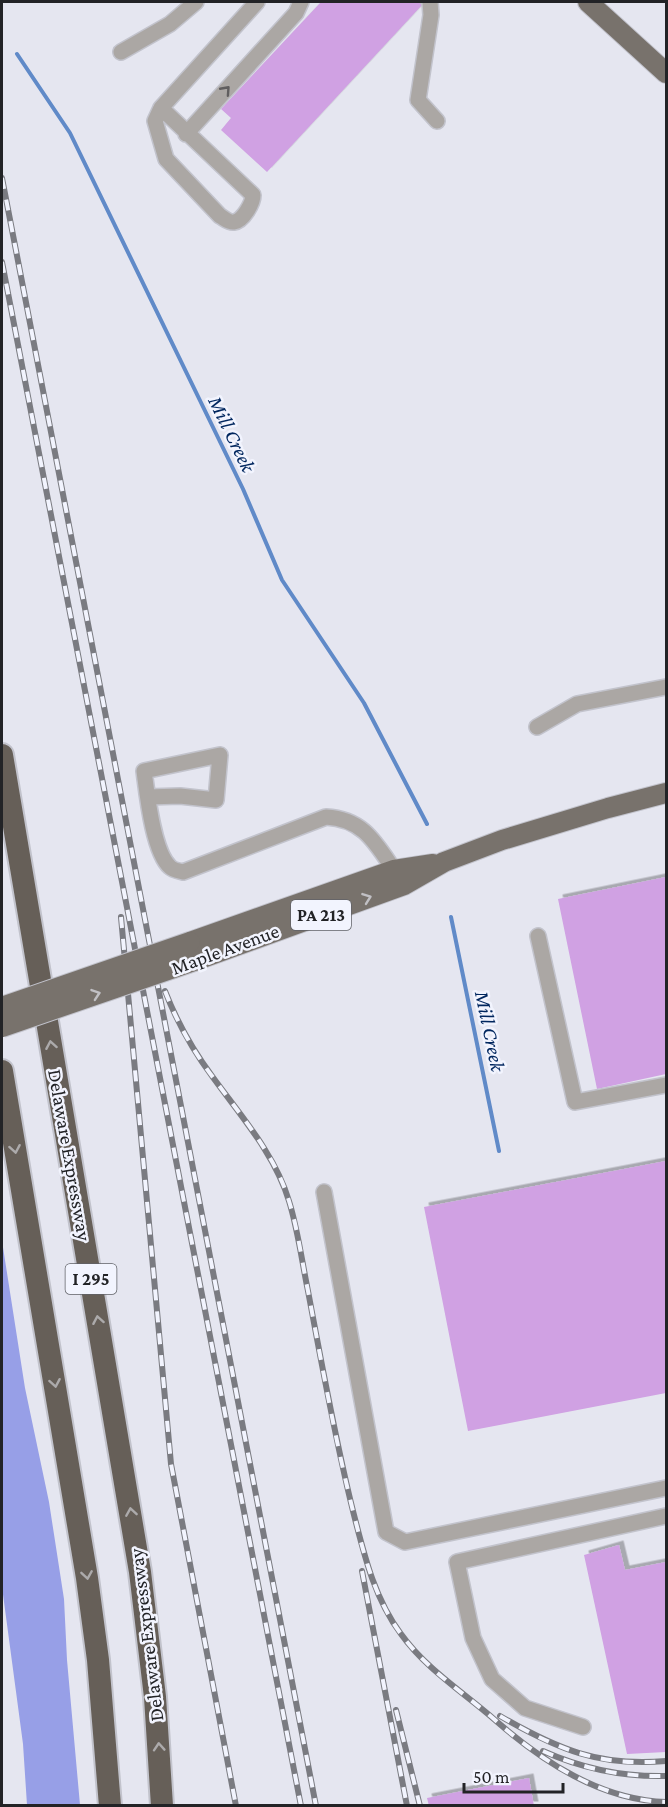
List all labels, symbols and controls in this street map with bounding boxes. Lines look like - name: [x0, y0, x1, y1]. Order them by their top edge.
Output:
- one-way arrow: [219, 87, 230, 97]
- water label: Mill Creek: [203, 391, 261, 477]
- one-way arrow: [362, 892, 372, 905]
- road number: PA 213: [291, 900, 351, 930]
- street label: Maple Avenue: [168, 919, 282, 980]
- water label: Mill Creek: [470, 988, 510, 1074]
- one-way arrow: [91, 989, 101, 1002]
- one-way arrow: [45, 1040, 58, 1050]
- street label: Delaware Expressway: [43, 1067, 96, 1244]
- one-way arrow: [8, 1144, 21, 1154]
- road number: I 295: [66, 1264, 116, 1294]
- one-way arrow: [93, 1315, 105, 1324]
- one-way arrow: [48, 1378, 60, 1388]
- one-way arrow: [125, 1507, 137, 1517]
- street label: Delaware Expressway: [124, 1546, 169, 1723]
- one-way arrow: [80, 1571, 92, 1580]
- one-way arrow: [153, 1743, 166, 1752]
- scale bar: [464, 1756, 563, 1794]
- text: 50 m: [473, 1767, 510, 1787]

